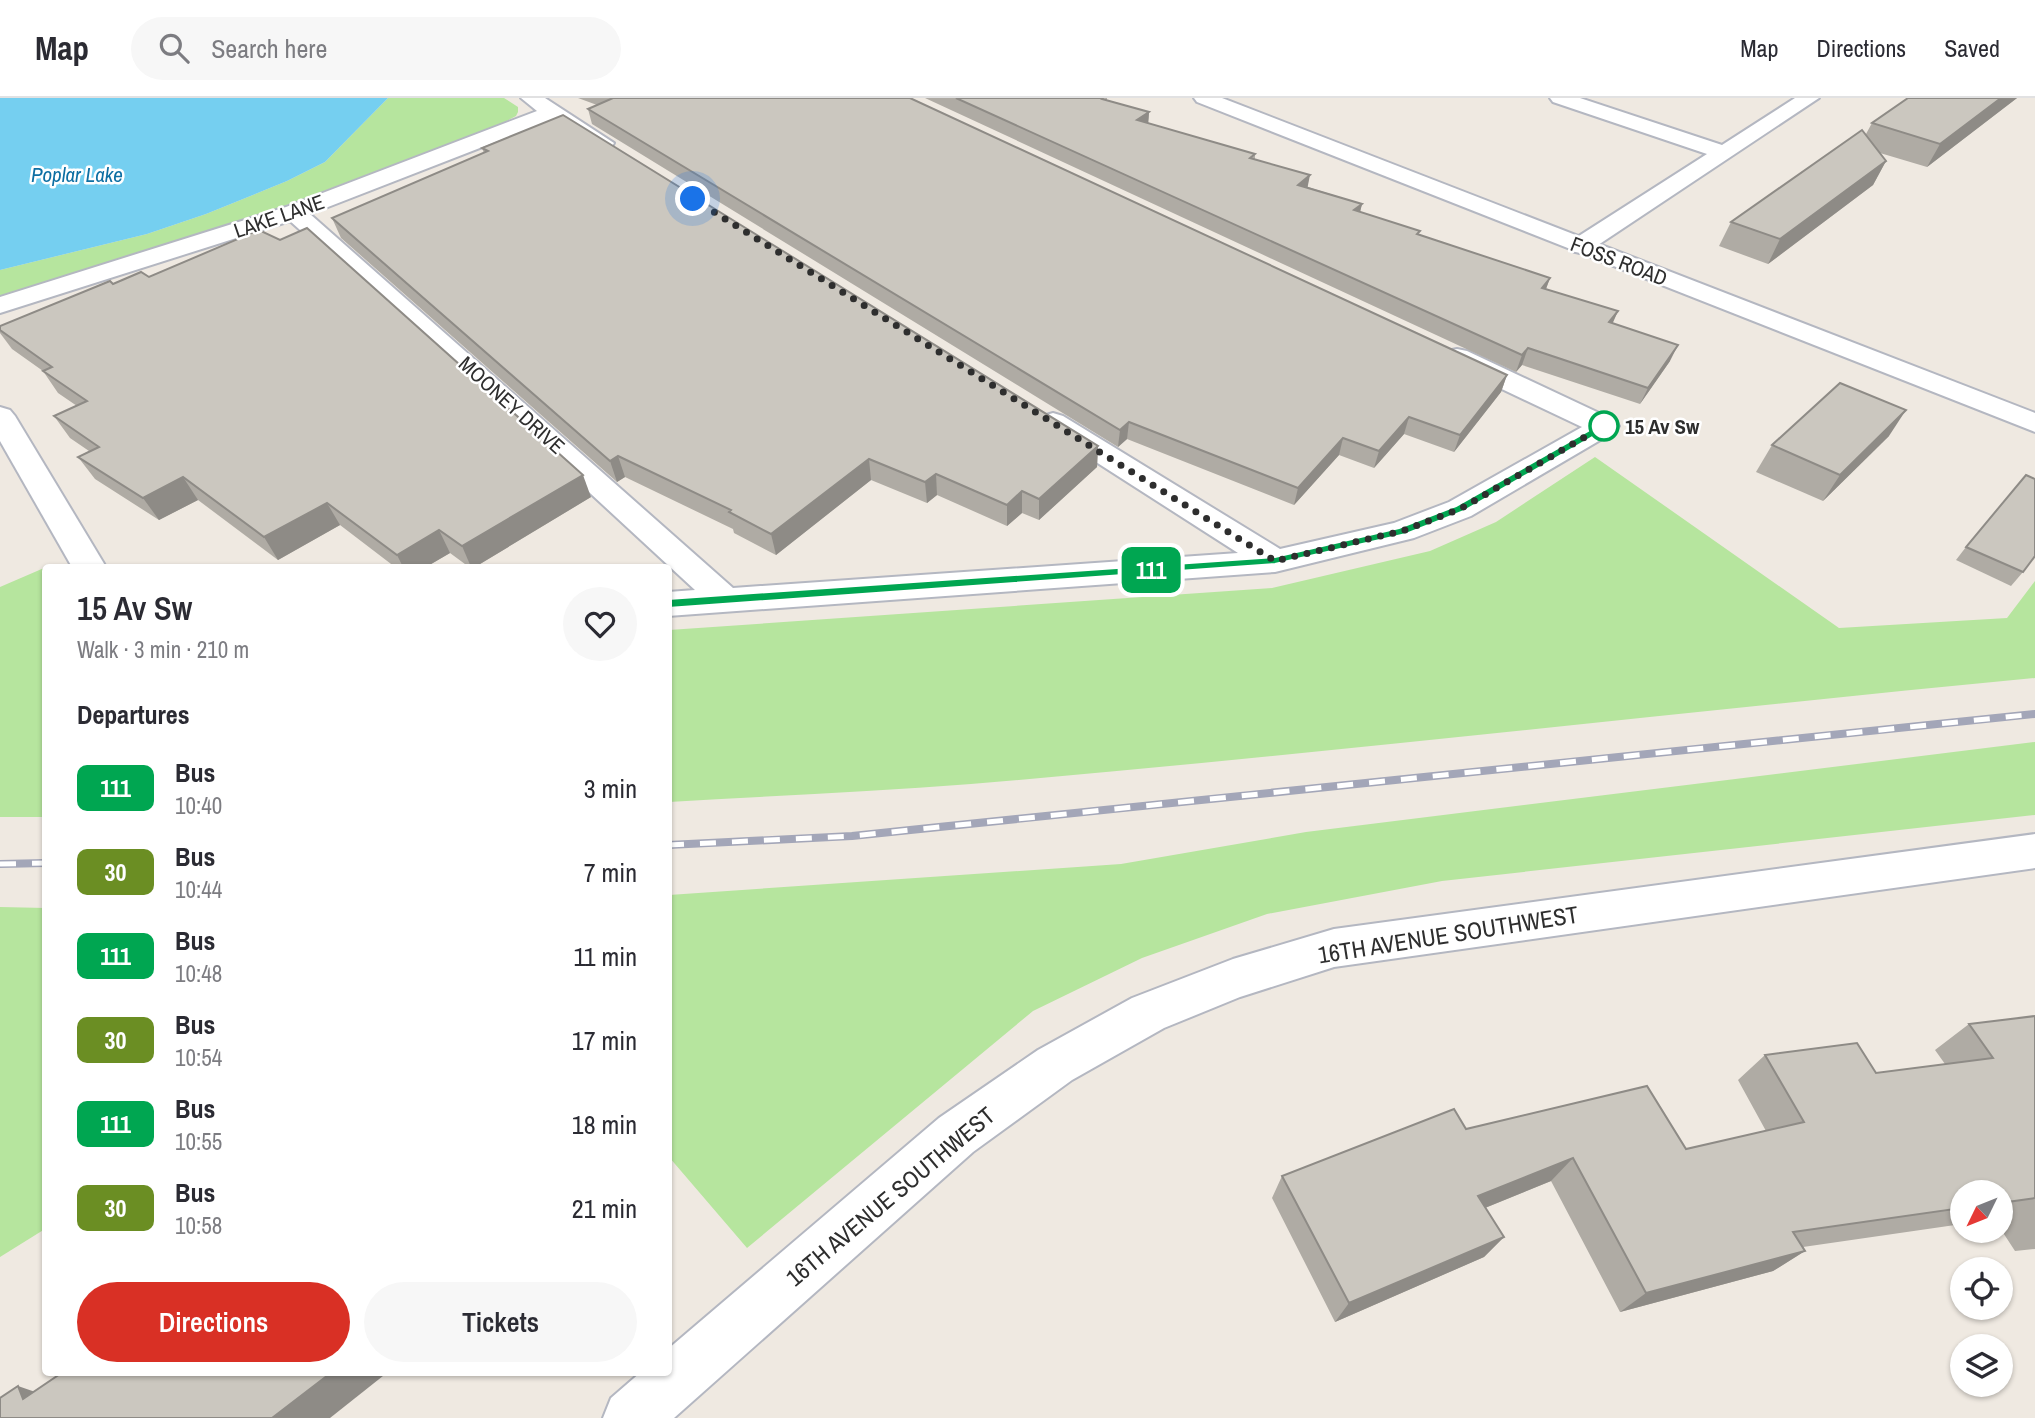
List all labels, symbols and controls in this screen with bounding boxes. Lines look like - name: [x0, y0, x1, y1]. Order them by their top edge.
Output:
- search box: [131, 17, 621, 80]
- text: Map: [35, 26, 89, 70]
- icon: search: [155, 29, 193, 67]
- text: Search here: [211, 31, 327, 66]
- text: Map: [1740, 32, 1778, 64]
- text: Directions: [1816, 32, 1906, 64]
- text: Saved: [1944, 32, 2000, 64]
- water label: Poplar Lake: [31, 160, 123, 189]
- your location: [675, 181, 710, 216]
- street label: LAKE LANE: [230, 187, 328, 245]
- street label: FOSS ROAD: [1566, 229, 1672, 293]
- street label: MOONEY DRIVE: [453, 350, 571, 460]
- marker: 15 Av Sw: [1589, 411, 1619, 441]
- place label: 15 Av Sw: [1625, 412, 1700, 441]
- line badge: 111: [1111, 547, 1191, 593]
- text: 111: [1136, 554, 1166, 586]
- text: 15 Av Sw: [77, 586, 192, 630]
- button: heart: [563, 587, 637, 661]
- text: Walk · 3 min · 210 m: [77, 634, 249, 665]
- text: Departures: [77, 697, 190, 732]
- text: Bus: [175, 755, 215, 790]
- text: 3 min: [584, 771, 637, 806]
- text: 111: [100, 772, 131, 804]
- text: 10:40: [175, 790, 222, 821]
- text: Bus: [175, 839, 215, 874]
- text: 7 min: [584, 855, 637, 890]
- text: 30: [105, 856, 126, 888]
- text: 10:44: [175, 874, 222, 905]
- street label: 16TH AVENUE SOUTHWEST: [1316, 898, 1580, 970]
- text: Bus: [175, 923, 215, 958]
- text: 11 min: [573, 939, 637, 974]
- text: 111: [100, 940, 131, 972]
- text: 10:48: [175, 958, 222, 989]
- text: Bus: [175, 1007, 215, 1042]
- text: 17 min: [572, 1023, 637, 1058]
- text: 30: [105, 1024, 126, 1056]
- text: 10:54: [175, 1042, 222, 1073]
- text: Bus: [175, 1091, 215, 1126]
- street label: 16TH AVENUE SOUTHWEST: [779, 1099, 1001, 1293]
- text: 18 min: [572, 1107, 637, 1142]
- text: 111: [100, 1108, 131, 1140]
- text: 10:55: [175, 1126, 222, 1157]
- text: Bus: [175, 1175, 215, 1210]
- north arrow: [1950, 1180, 2012, 1242]
- map controls: [1950, 1180, 2013, 1397]
- text: 21 min: [572, 1191, 637, 1226]
- text: 30: [105, 1192, 126, 1224]
- text: 10:58: [175, 1210, 222, 1241]
- button: locate: [1950, 1257, 2013, 1320]
- button: Directions: [77, 1282, 350, 1362]
- button: Tickets: [364, 1282, 637, 1362]
- button: layers: [1950, 1334, 2013, 1397]

